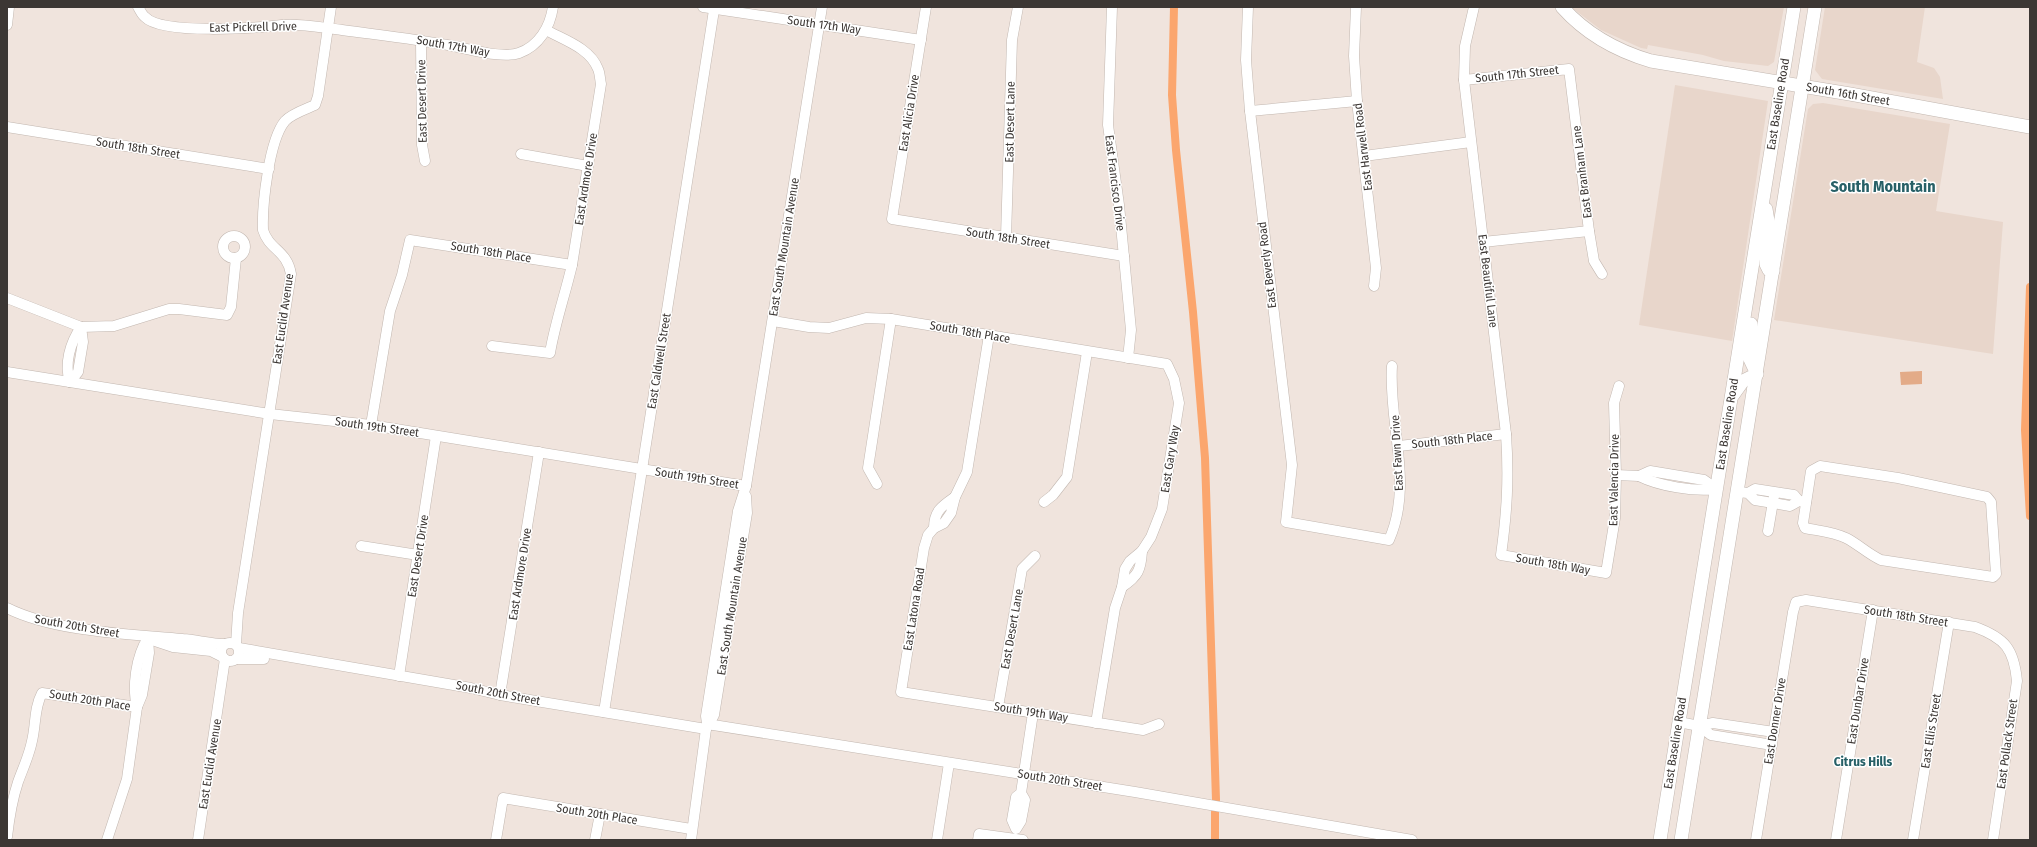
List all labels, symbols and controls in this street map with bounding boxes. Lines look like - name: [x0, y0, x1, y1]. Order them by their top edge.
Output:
- street label: South 17th Way: [786, 13, 862, 37]
- street label: East Pickrell Drive: [209, 19, 297, 35]
- street label: South 17th Way: [415, 33, 491, 59]
- street label: East Baseline Road: [1764, 57, 1792, 151]
- street label: East Desert Drive: [414, 59, 430, 143]
- street label: South 17th Street: [1475, 63, 1559, 85]
- street label: East Alicia Drive: [896, 73, 922, 153]
- street label: South 16th Street: [1805, 80, 1891, 108]
- street label: East Desert Lane: [1002, 81, 1018, 163]
- street label: East Harwell Road: [1351, 102, 1375, 192]
- street label: East Branham Lane: [1569, 125, 1595, 219]
- street label: East Ardmore Drive: [572, 132, 600, 226]
- street label: South 18th Street: [95, 134, 181, 162]
- street label: East Francisco Drive: [1102, 134, 1128, 232]
- street label: East South Mountain Avenue: [766, 177, 802, 317]
- district label: South Mountain: [1830, 177, 1936, 196]
- street label: East Beverly Road: [1255, 221, 1279, 309]
- street label: South 18th Street: [965, 224, 1051, 252]
- street label: East Beautiful Lane: [1475, 234, 1501, 329]
- street label: South 18th Place: [450, 239, 532, 265]
- street label: East Euclid Avenue: [270, 273, 296, 365]
- street label: East Caldwell Street: [645, 312, 674, 410]
- street label: South 18th Place: [929, 318, 1011, 346]
- street label: East Baseline Road: [1713, 377, 1741, 471]
- street label: South 19th Street: [334, 414, 420, 440]
- street label: East Fawn Drive: [1388, 415, 1406, 491]
- street label: East Gary Way: [1158, 424, 1182, 494]
- street label: South 18th Place: [1411, 429, 1493, 451]
- street label: East Valencia Drive: [1606, 434, 1622, 526]
- street label: South 19th Street: [654, 464, 740, 492]
- street label: East Desert Drive: [405, 514, 431, 598]
- street label: East Ardmore Drive: [506, 527, 534, 621]
- street label: East South Mountain Avenue: [714, 536, 750, 676]
- street label: South 18th Way: [1515, 551, 1592, 578]
- street label: East Latona Road: [900, 566, 928, 652]
- street label: East Desert Lane: [998, 588, 1026, 670]
- street label: South 18th Street: [1863, 602, 1949, 630]
- street label: South 20th Street: [34, 612, 121, 640]
- street label: East Dunbar Drive: [1844, 657, 1872, 745]
- street label: East Donner Drive: [1761, 677, 1789, 765]
- street label: South 20th Street: [455, 678, 541, 708]
- street label: South 20th Place: [48, 687, 132, 713]
- street label: East Ellis Street: [1918, 693, 1944, 769]
- street label: East Baseline Road: [1661, 696, 1689, 790]
- street label: East Pollack Street: [1994, 698, 2020, 790]
- street label: South 19th Way: [993, 699, 1070, 725]
- street label: East Euclid Avenue: [196, 718, 224, 810]
- district label: Citrus Hills: [1834, 754, 1893, 769]
- street label: South 20th Street: [1017, 766, 1104, 794]
- street label: South 20th Place: [555, 801, 639, 827]

